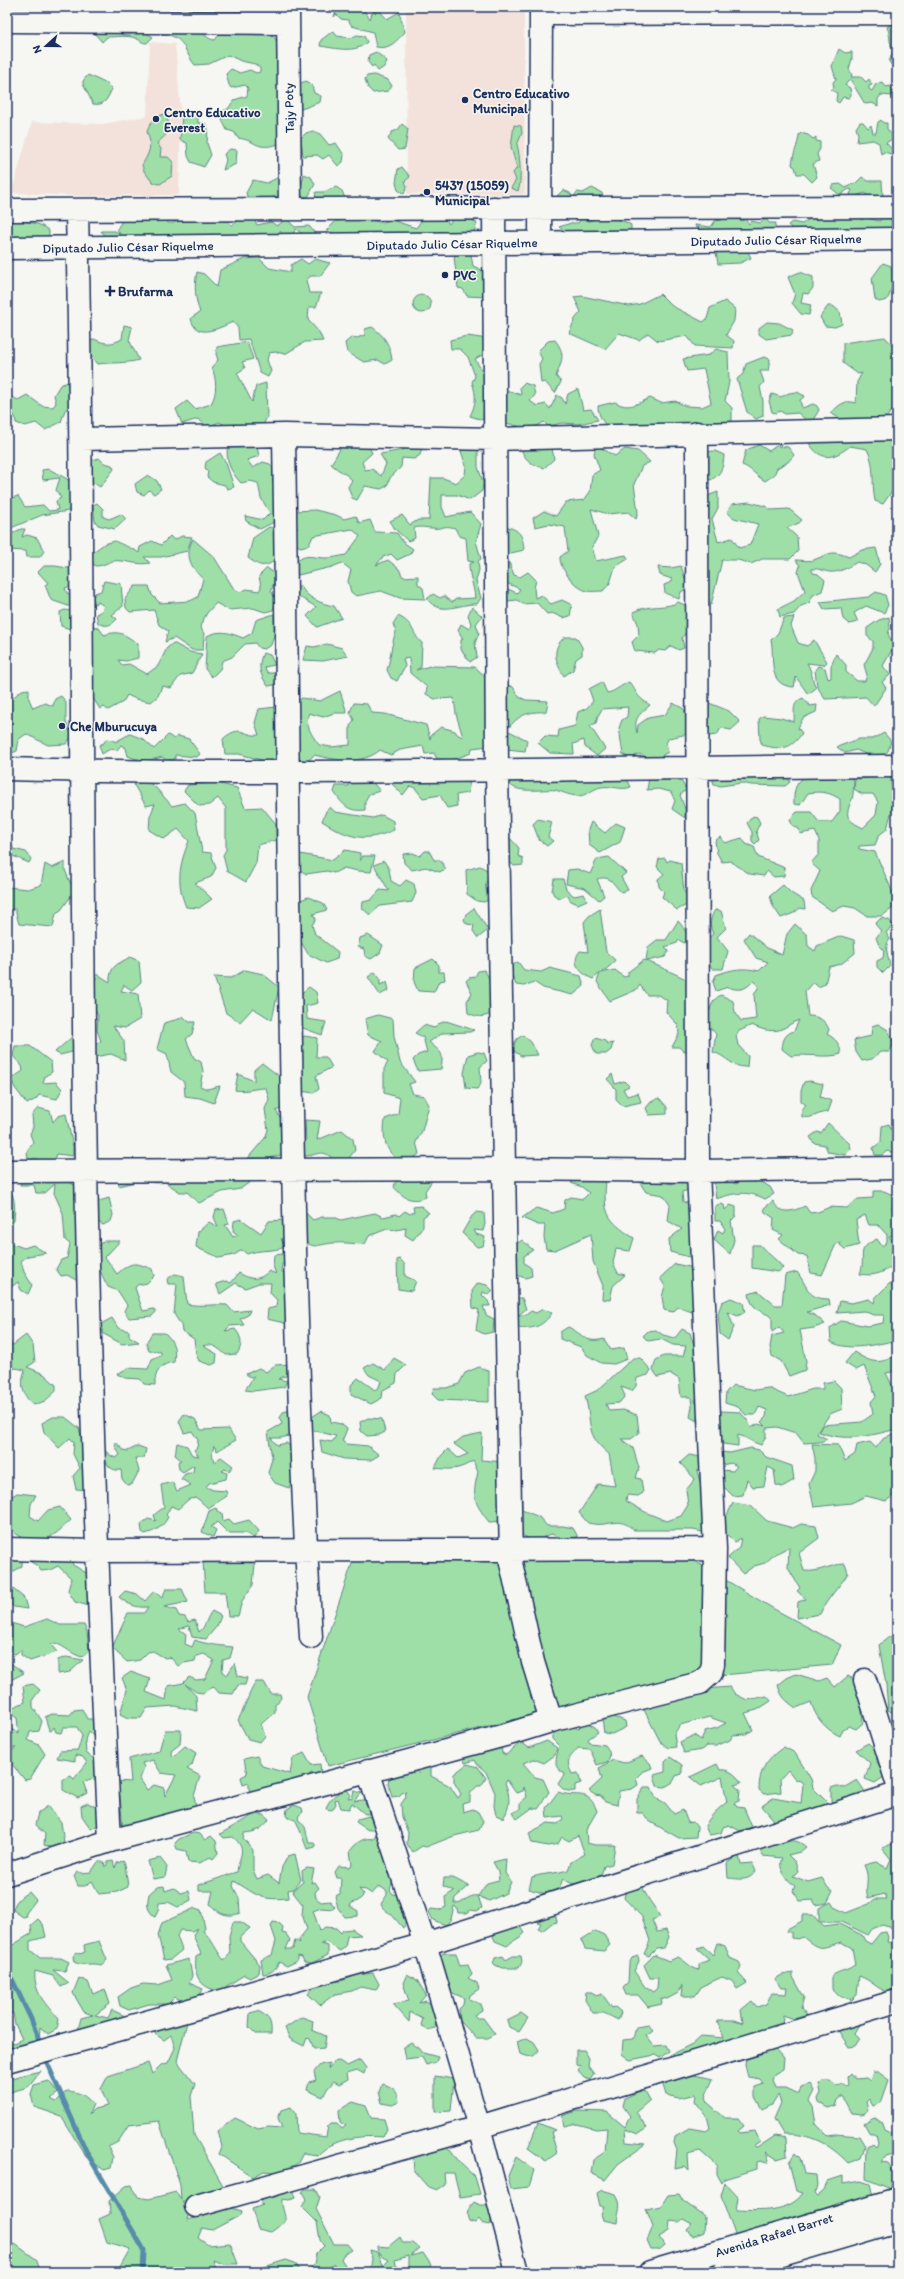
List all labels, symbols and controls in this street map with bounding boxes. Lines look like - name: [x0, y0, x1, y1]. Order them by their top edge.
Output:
- north arrow: [26, 26, 66, 66]
- text: N: [30, 44, 45, 55]
- street label: Tajy Poty: [281, 83, 297, 133]
- place label: Centro Educativo Municipal: [473, 86, 570, 117]
- marker: Centro Educativo Municipal: [460, 95, 470, 105]
- place label: Centro Educativo Everest: [164, 105, 261, 135]
- marker: Centro Educativo Everest: [151, 114, 161, 124]
- place label: 5437 (15059) Municipal: [435, 178, 509, 209]
- marker: 5437 (15059) Municipal: [422, 187, 432, 197]
- street label: Diputado Julio César Riquelme: [690, 231, 862, 249]
- street label: Diputado Julio César Riquelme: [366, 235, 538, 253]
- street label: Diputado Julio César Riquelme: [42, 238, 214, 256]
- place label: PVC: [453, 268, 477, 283]
- marker: PVC: [440, 270, 450, 280]
- place label: Brufarma: [118, 284, 173, 299]
- marker: Brufarma: [105, 286, 115, 296]
- place label: Che Mburucuya: [70, 719, 158, 735]
- marker: Che Mburucuya: [57, 721, 67, 731]
- street label: Avenida Rafael Barret: [713, 2210, 835, 2260]

